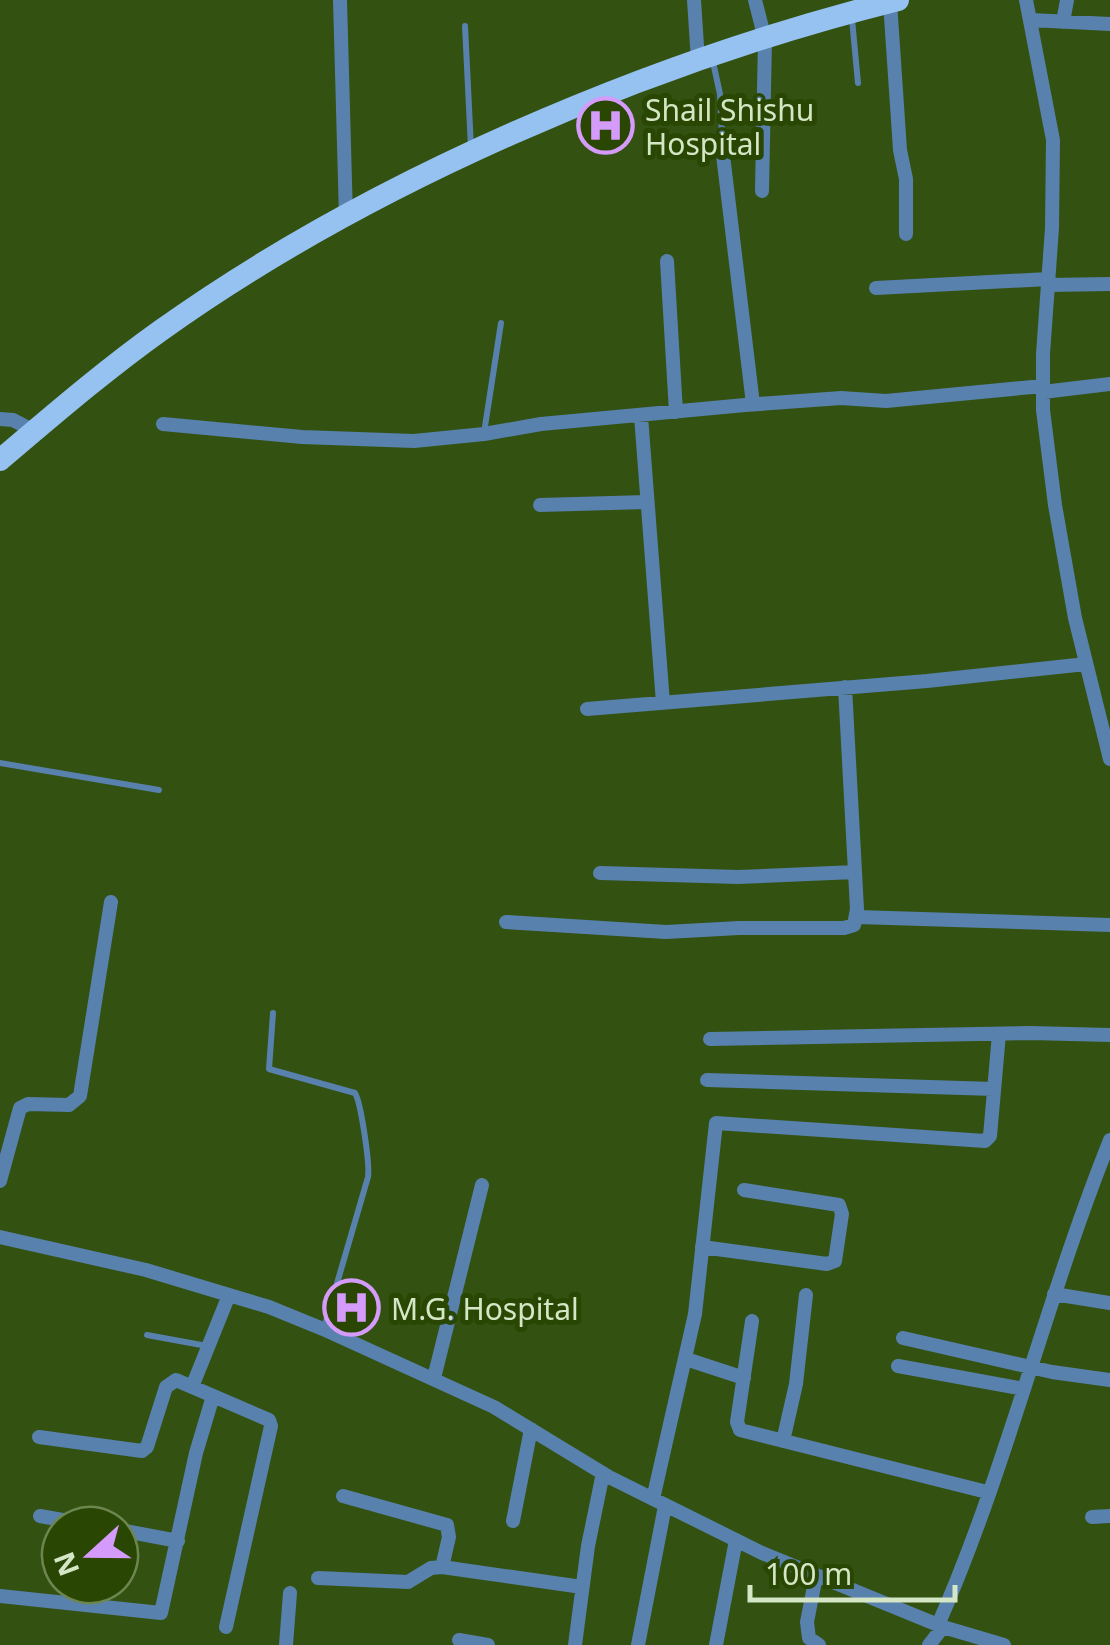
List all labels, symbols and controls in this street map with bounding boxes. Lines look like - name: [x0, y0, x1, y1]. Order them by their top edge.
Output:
- place label: Shail Shishu Hospital: [645, 89, 814, 164]
- hospital icon: Shail Shishu Hospital: [576, 96, 636, 156]
- hospital icon: M.G. Hospital: [322, 1278, 382, 1338]
- place label: M.G. Hospital: [391, 1288, 579, 1329]
- north arrow: [40, 1505, 140, 1605]
- scale bar: [750, 1540, 955, 1602]
- text: N: [44, 1547, 88, 1582]
- text: 100 m: [765, 1553, 852, 1594]

